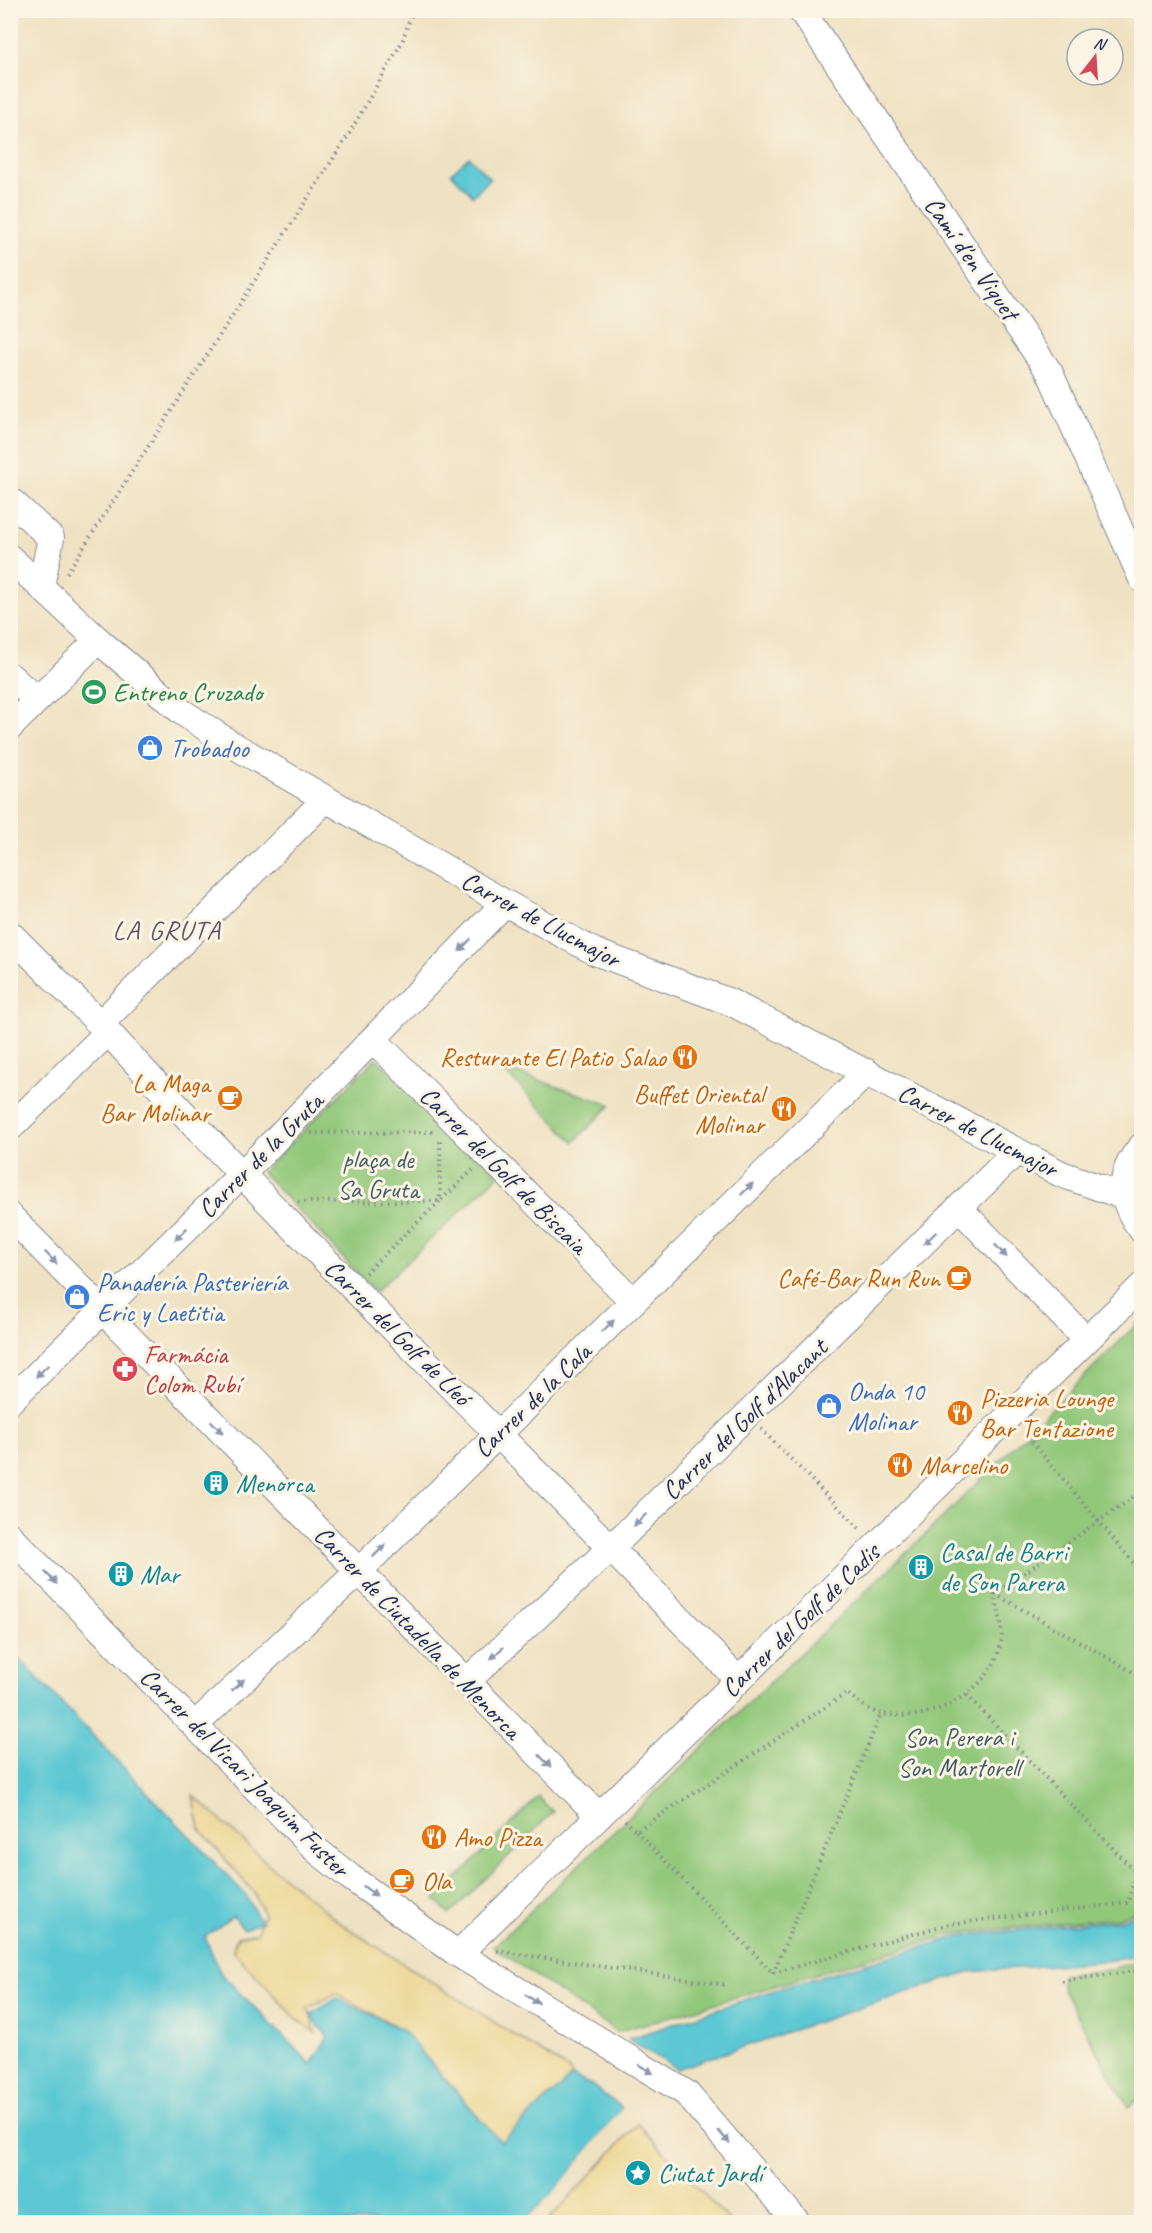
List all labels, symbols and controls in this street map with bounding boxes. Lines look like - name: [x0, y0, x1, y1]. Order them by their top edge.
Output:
- north arrow: [1065, 27, 1125, 87]
- text: N: [1091, 33, 1110, 56]
- street label: Camí d'en Viquet: [917, 190, 1028, 329]
- place label: Entreno Cruzado: [113, 676, 265, 709]
- sports icon: Entreno Cruzado: [79, 677, 109, 707]
- place label: Trobadoo: [170, 732, 250, 765]
- shop icon: Trobadoo: [135, 733, 165, 763]
- street label: Carrer de Llucmajor: [456, 864, 628, 976]
- district label: LA GRUTA: [113, 913, 221, 947]
- one-way arrow: [458, 938, 472, 953]
- place label: Resturante El Patio Salao: [440, 1041, 668, 1074]
- restaurant icon: Resturante El Patio Salao: [670, 1042, 700, 1072]
- place label: La Maga Bar Molinar: [100, 1067, 213, 1130]
- street label: Carrer de Llucmajor: [892, 1076, 1066, 1186]
- place label: Buffet Oriental Molinar: [634, 1078, 769, 1141]
- street label: Carrer del Golf de Biscaia: [413, 1079, 596, 1263]
- cafe icon: La Maga Bar Molinar: [215, 1083, 245, 1113]
- street label: Carrer de la Gruta: [191, 1084, 332, 1225]
- restaurant icon: Buffet Oriental Molinar: [769, 1094, 799, 1124]
- park label: plaça de Sa Gruta: [337, 1143, 421, 1206]
- one-way arrow: [740, 1183, 754, 1197]
- one-way arrow: [175, 1227, 189, 1241]
- one-way arrow: [923, 1231, 938, 1245]
- one-way arrow: [993, 1244, 1007, 1258]
- one-way arrow: [44, 1250, 58, 1264]
- street label: Carrer del Golf de Lleó: [317, 1252, 481, 1415]
- place label: Café-Bar Run Run: [777, 1262, 941, 1295]
- cafe icon: Café-Bar Run Run: [944, 1263, 974, 1293]
- place label: Panadería Pasteriería Eric y Laetitia: [97, 1266, 289, 1329]
- shop icon: Panadería Pasteriería Eric y Laetitia: [62, 1282, 92, 1312]
- one-way arrow: [600, 1319, 614, 1333]
- street label: Carrer del Golf d'Alacant: [655, 1330, 836, 1507]
- street label: Carrer de la Cala: [466, 1334, 600, 1465]
- place label: Farmácia Colom Rubí: [144, 1338, 245, 1401]
- pharmacy icon: Farmácia Colom Rubí: [110, 1354, 140, 1384]
- one-way arrow: [35, 1364, 50, 1377]
- place label: Onda 10 Molinar: [848, 1375, 926, 1438]
- place label: Pizzeria Lounge Bar Tentazione: [980, 1382, 1116, 1445]
- shop icon: Onda 10 Molinar: [814, 1391, 844, 1421]
- restaurant icon: Pizzeria Lounge Bar Tentazione: [945, 1398, 975, 1428]
- one-way arrow: [210, 1419, 224, 1433]
- place label: Marcelino: [920, 1449, 1009, 1482]
- restaurant icon: Marcelino: [885, 1450, 915, 1480]
- place label: Menorca: [236, 1467, 316, 1500]
- building icon: Menorca: [201, 1468, 231, 1498]
- one-way arrow: [633, 1513, 647, 1527]
- street label: Carrer de Ciutadella de Menorca: [307, 1519, 530, 1748]
- street label: Carrer del Golf de Cadis: [714, 1535, 888, 1704]
- place label: Casal de Barri de Son Parera: [940, 1536, 1070, 1599]
- one-way arrow: [372, 1544, 386, 1558]
- building icon: Casal de Barri de Son Parera: [906, 1552, 936, 1582]
- place label: Mar: [140, 1558, 182, 1591]
- building icon: Mar: [106, 1559, 136, 1589]
- one-way arrow: [44, 1570, 58, 1584]
- one-way arrow: [490, 1646, 505, 1660]
- street label: Carrer del Vicari Joaquim Fuster: [133, 1661, 358, 1886]
- one-way arrow: [230, 1678, 245, 1692]
- park label: Son Perera i Son Martorell: [898, 1721, 1025, 1784]
- one-way arrow: [538, 1753, 552, 1767]
- place label: Amo Pizza: [454, 1821, 544, 1854]
- restaurant icon: Amo Pizza: [419, 1822, 449, 1852]
- place label: Ola: [422, 1865, 453, 1898]
- cafe icon: Ola: [387, 1866, 417, 1896]
- one-way arrow: [361, 1885, 377, 1897]
- one-way arrow: [524, 1994, 540, 2005]
- one-way arrow: [638, 2064, 654, 2075]
- one-way arrow: [717, 2129, 730, 2144]
- place label: Ciutat Jardí: [658, 2157, 768, 2190]
- place icon: Ciutat Jardí: [623, 2158, 653, 2188]

